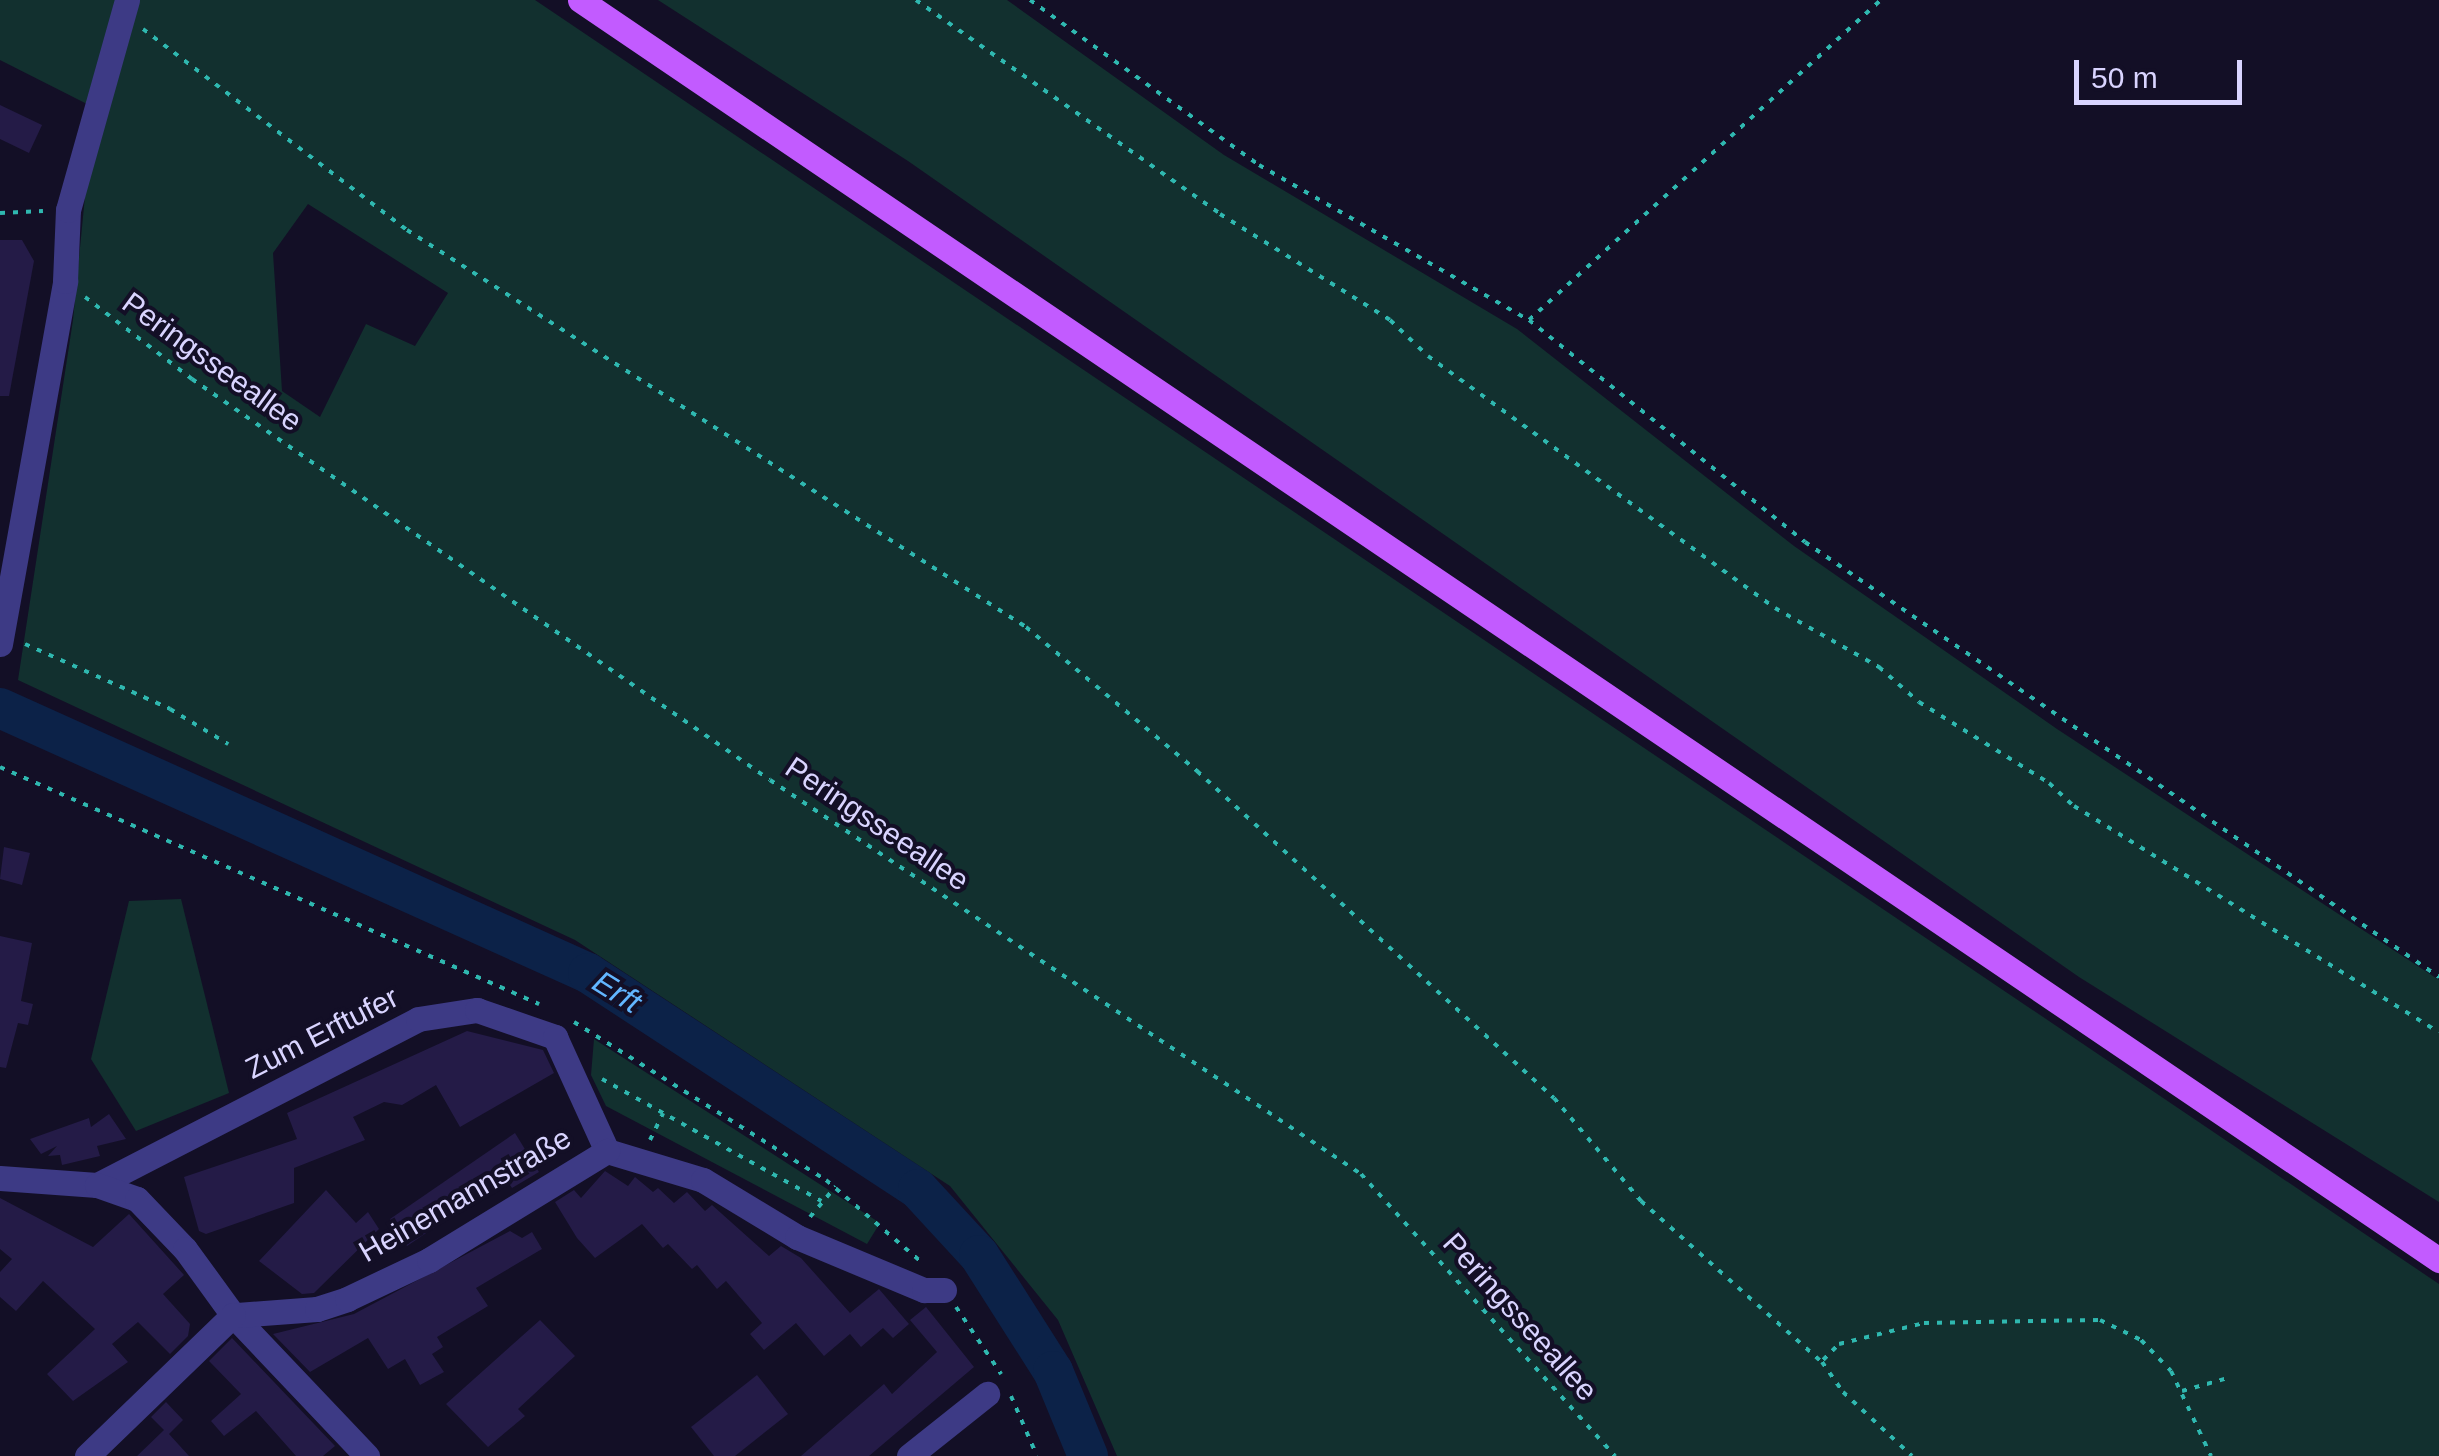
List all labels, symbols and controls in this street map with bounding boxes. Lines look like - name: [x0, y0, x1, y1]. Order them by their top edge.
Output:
- scale bar: [2079, 40, 2246, 102]
- text: 50 m: [2091, 61, 2158, 94]
- street label: Peringsseeallee: [115, 285, 309, 439]
- street label: Peringsseeallee: [778, 749, 976, 899]
- water label: Erft: [586, 963, 648, 1021]
- street label: Zum Erftufer: [240, 979, 404, 1087]
- street label: Heinemannstraße: [353, 1120, 577, 1270]
- street label: Peringsseeallee: [1435, 1226, 1605, 1408]

